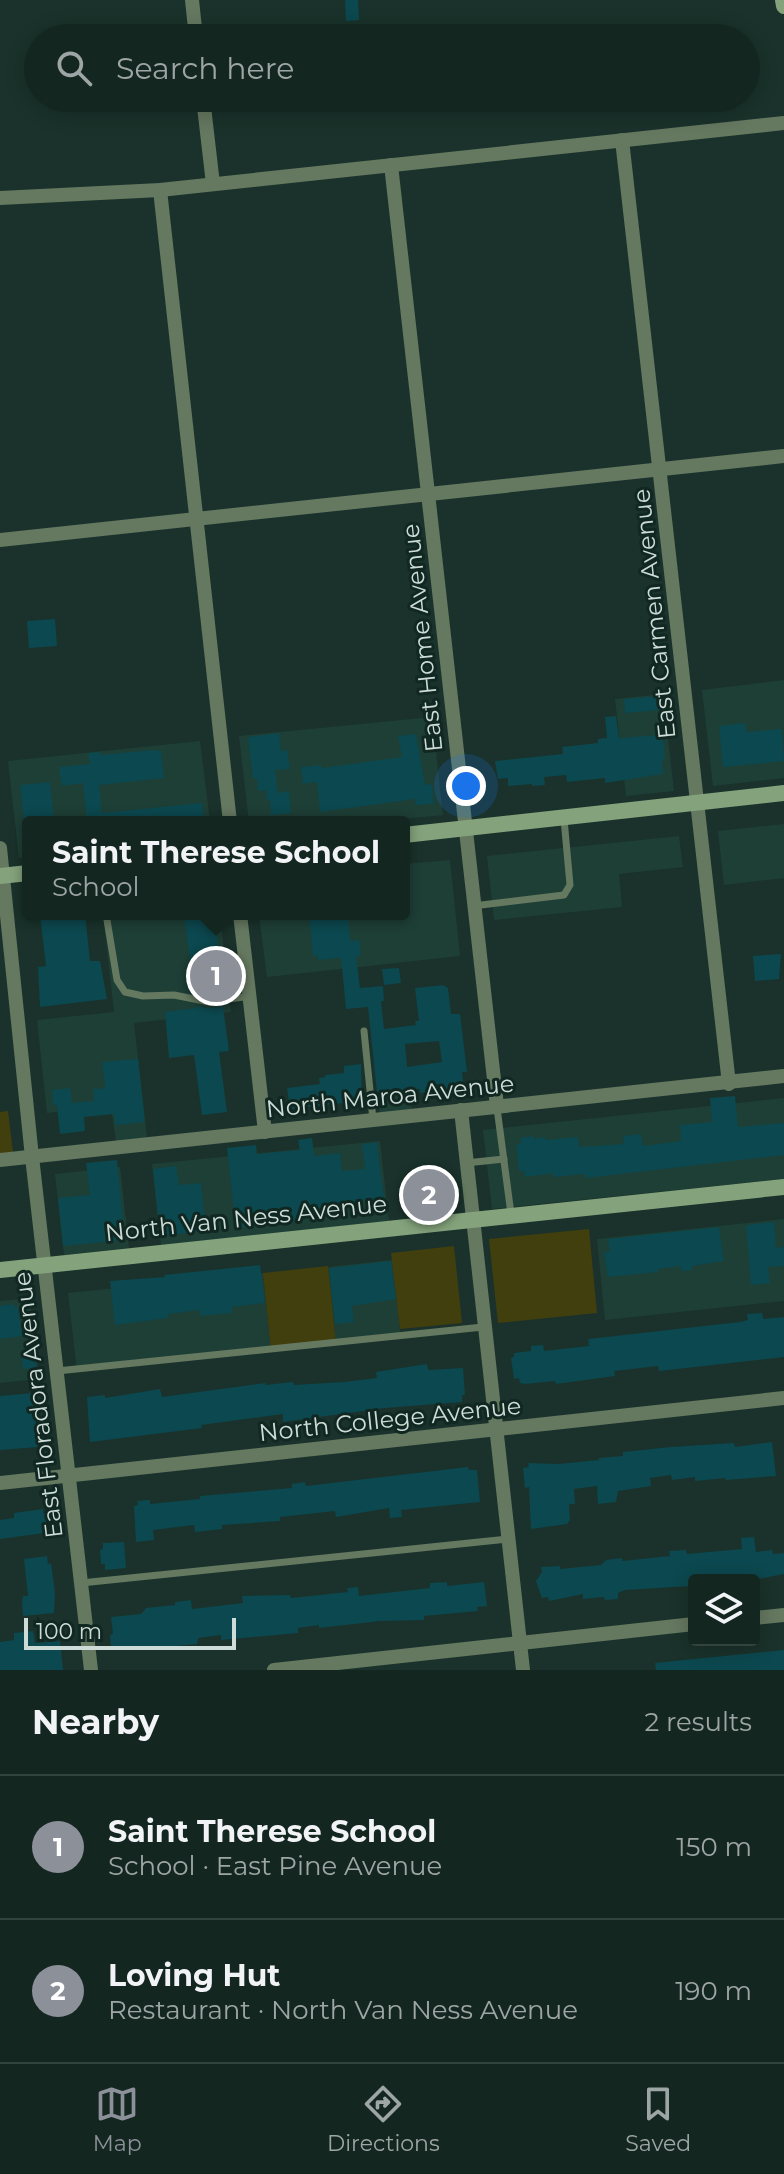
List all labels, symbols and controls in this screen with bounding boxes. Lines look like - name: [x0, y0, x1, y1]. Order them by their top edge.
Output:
- search box: [24, 24, 760, 112]
- icon: search: [52, 46, 96, 90]
- text: Search here: [116, 50, 294, 87]
- street label: East Carmen Avenue: [626, 488, 682, 740]
- street label: East Home Avenue: [396, 523, 448, 753]
- your location: [446, 766, 486, 806]
- popup: [22, 816, 410, 920]
- text: Saint Therese School: [52, 834, 380, 871]
- text: School: [52, 871, 140, 903]
- pin: 1: [190, 946, 242, 1006]
- street label: North Maroa Avenue: [265, 1069, 515, 1123]
- pin: 2: [403, 1165, 455, 1225]
- street label: North Van Ness Avenue: [104, 1189, 388, 1247]
- street label: East Floradora Avenue: [7, 1270, 69, 1540]
- street label: North College Avenue: [257, 1391, 523, 1447]
- map controls: [688, 1574, 760, 1646]
- button: layers: [688, 1574, 760, 1646]
- scale bar: [24, 1614, 236, 1650]
- text: 100 m: [36, 1618, 102, 1645]
- text: Nearby: [32, 1701, 159, 1743]
- text: 2 results: [644, 1706, 752, 1738]
- text: Saint Therese School: [108, 1813, 436, 1850]
- text: 1: [53, 1831, 63, 1863]
- text: 150 m: [676, 1831, 752, 1863]
- text: School · East Pine Avenue: [108, 1850, 442, 1882]
- text: Loving Hut: [108, 1957, 280, 1994]
- text: 2: [50, 1975, 66, 2007]
- text: 190 m: [675, 1975, 752, 2007]
- text: Restaurant · North Van Ness Avenue: [108, 1994, 578, 2026]
- tab: Map: [93, 2082, 142, 2157]
- tab: Directions: [327, 2082, 440, 2157]
- tab: Saved: [625, 2082, 691, 2157]

